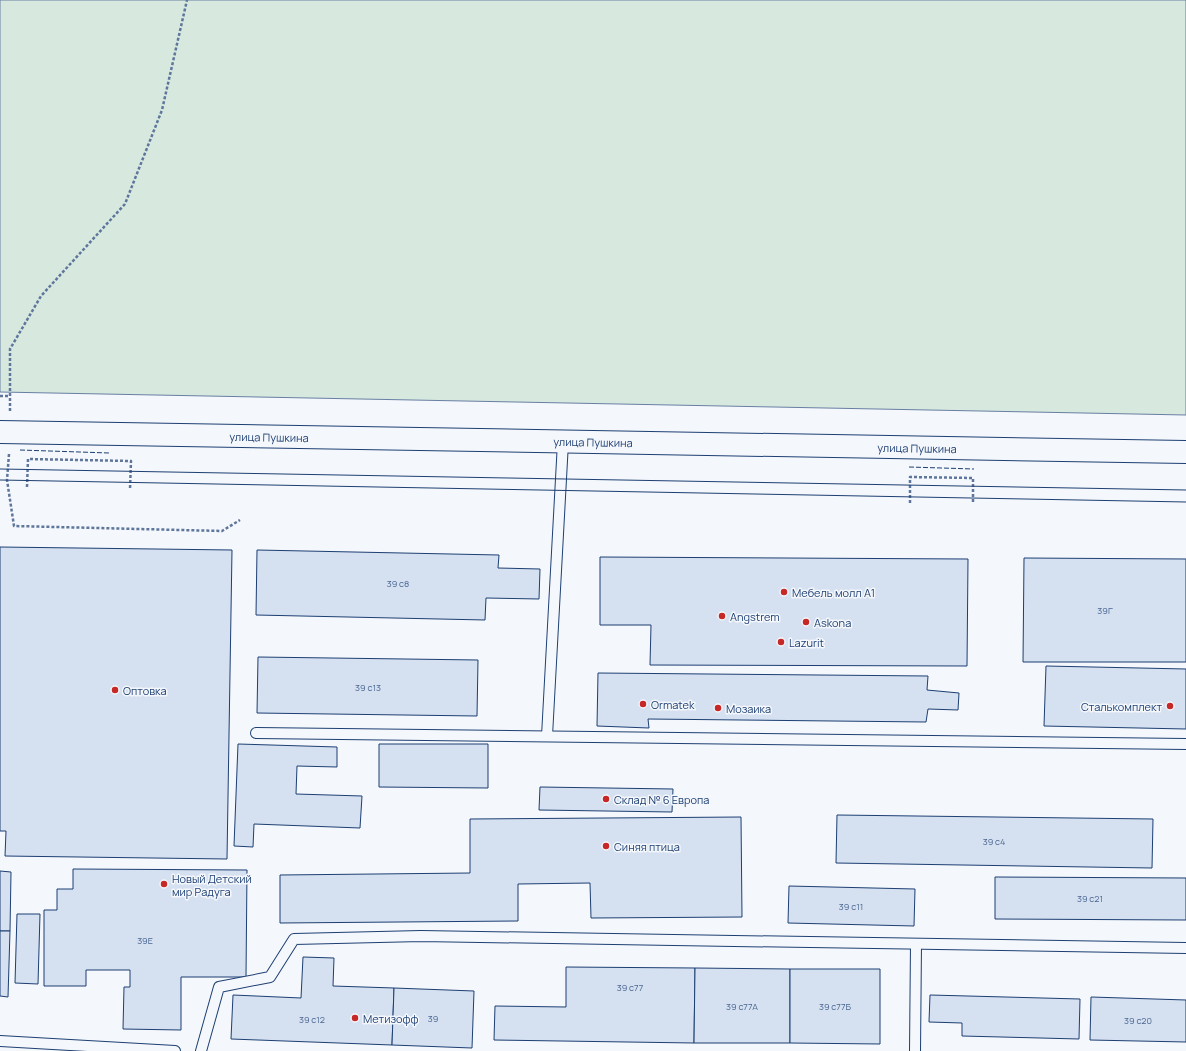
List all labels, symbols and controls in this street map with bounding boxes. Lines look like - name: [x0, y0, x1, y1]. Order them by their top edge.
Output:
- street label: улица Пушкина: [229, 429, 309, 445]
- street label: улица Пушкина: [553, 434, 633, 450]
- street label: улица Пушкина: [877, 440, 957, 456]
- house number: 39 с8: [387, 577, 409, 590]
- place label: Мебель молл А1: [792, 585, 875, 600]
- marker: Мебель молл А1: [779, 587, 789, 597]
- house number: 39Г: [1097, 604, 1113, 617]
- place label: Angstrem: [730, 609, 780, 624]
- marker: Angstrem: [717, 611, 727, 621]
- place label: Askona: [814, 615, 851, 630]
- marker: Askona: [801, 617, 811, 627]
- place label: Lazurit: [789, 635, 824, 650]
- marker: Lazurit: [776, 637, 786, 647]
- house number: 39 с13: [355, 681, 381, 694]
- place label: Оптовка: [123, 683, 167, 698]
- marker: Оптовка: [110, 685, 120, 695]
- place label: Ormatek: [651, 697, 695, 712]
- marker: Ormatek: [638, 699, 648, 709]
- place label: Сталькомплект: [1081, 699, 1162, 714]
- place label: Мозаика: [726, 701, 771, 716]
- marker: Сталькомплект: [1165, 701, 1175, 711]
- marker: Мозаика: [713, 703, 723, 713]
- place label: Склад № 6 Европа: [614, 792, 709, 807]
- marker: Склад № 6 Европа: [601, 794, 611, 804]
- house number: 39 с4: [983, 835, 1005, 848]
- place label: Синяя птица: [614, 839, 680, 854]
- marker: Синяя птица: [601, 841, 611, 851]
- place label: Новый Детский мир Радуга: [172, 871, 252, 899]
- marker: Новый Детский мир Радуга: [159, 879, 169, 889]
- house number: 39 с21: [1077, 892, 1103, 905]
- house number: 39 с11: [839, 900, 863, 913]
- house number: 39Е: [137, 934, 153, 947]
- house number: 39 с77: [617, 981, 644, 994]
- house number: 39 с77А: [726, 1000, 758, 1013]
- house number: 39 с77Б: [819, 1000, 852, 1013]
- place label: Метизофф: [363, 1011, 418, 1026]
- house number: 39: [428, 1012, 438, 1025]
- house number: 39 с12: [299, 1013, 325, 1026]
- marker: Метизофф: [350, 1013, 360, 1023]
- house number: 39 с20: [1124, 1014, 1152, 1027]

